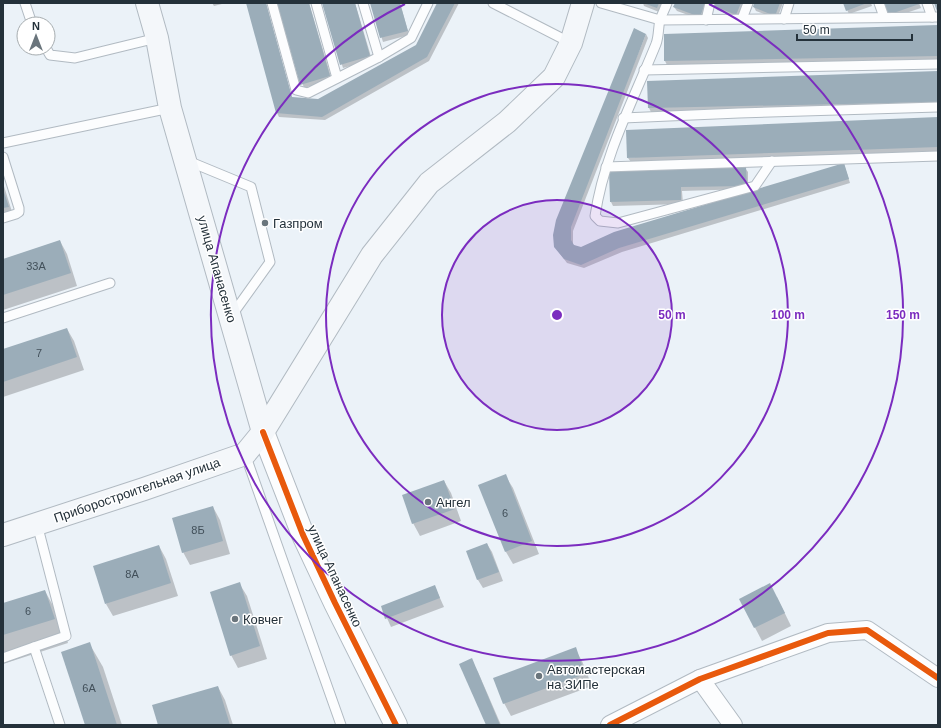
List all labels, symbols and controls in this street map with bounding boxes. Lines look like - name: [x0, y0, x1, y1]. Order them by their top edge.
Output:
- north arrow: [16, 16, 56, 56]
- scale bar: [797, 16, 912, 42]
- text: N: [32, 20, 40, 32]
- text: 50 m: [803, 23, 830, 37]
- street label: улица Апанасенко: [195, 214, 239, 324]
- place label: Газпром: [273, 216, 323, 231]
- marker: Газпром: [260, 218, 270, 228]
- house number: 33А: [26, 260, 46, 272]
- centre of rings: [550, 308, 564, 322]
- text: 50 m: [658, 308, 686, 322]
- text: 100 m: [771, 308, 805, 322]
- text: 150 m: [886, 308, 920, 322]
- house number: 7: [36, 347, 42, 359]
- street label: Приборостроительная улица: [52, 454, 223, 526]
- place label: Ангел: [436, 495, 471, 510]
- marker: Ангел: [423, 497, 433, 507]
- house number: 6: [502, 507, 508, 519]
- street label: улица Апанасенко: [305, 523, 365, 629]
- house number: 8Б: [191, 524, 205, 536]
- house number: 8А: [125, 568, 139, 580]
- house number: 6: [25, 605, 31, 617]
- place label: Ковчег: [243, 612, 283, 627]
- marker: Ковчег: [230, 614, 240, 624]
- place label: Автомастерская на ЗИПе: [547, 662, 645, 692]
- marker: Автомастерская на ЗИПе: [534, 671, 544, 681]
- house number: 6А: [82, 682, 96, 694]

